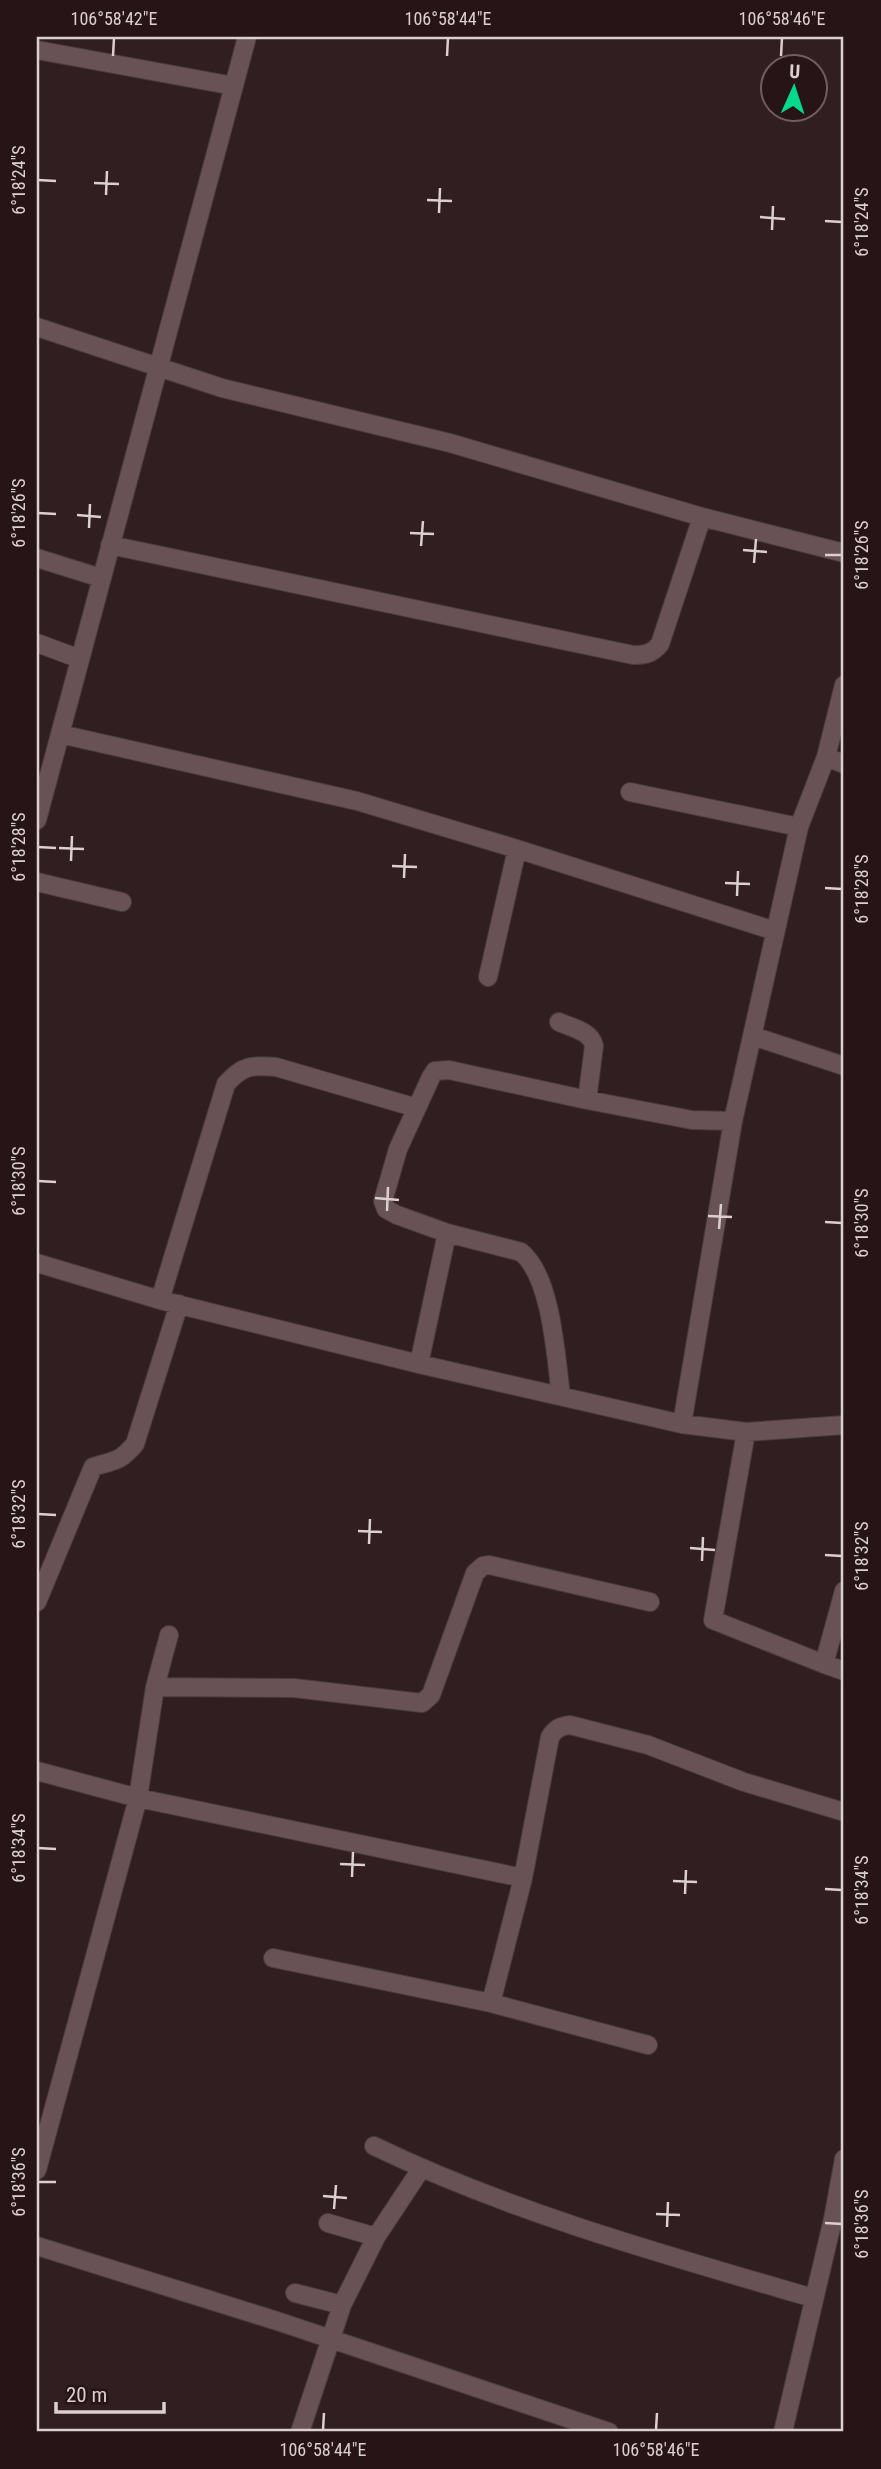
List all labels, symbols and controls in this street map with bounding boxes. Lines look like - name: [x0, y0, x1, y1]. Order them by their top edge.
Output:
- text: 106°58'42"E: [71, 8, 157, 29]
- text: 106°58'44"E: [405, 8, 491, 29]
- text: 106°58'46"E: [739, 8, 825, 29]
- north arrow: [758, 52, 828, 122]
- text: U: [789, 60, 801, 83]
- text: 6°18'24"S: [8, 145, 29, 215]
- text: 6°18'24"S: [851, 187, 872, 257]
- text: 6°18'26"S: [8, 478, 29, 548]
- text: 6°18'26"S: [851, 520, 872, 590]
- text: 6°18'28"S: [8, 812, 29, 882]
- text: 6°18'28"S: [851, 854, 872, 924]
- text: 6°18'30"S: [8, 1146, 29, 1216]
- text: 6°18'30"S: [851, 1188, 872, 1258]
- text: 6°18'32"S: [8, 1479, 29, 1549]
- text: 6°18'32"S: [851, 1521, 872, 1591]
- text: 6°18'34"S: [8, 1813, 29, 1883]
- text: 6°18'34"S: [851, 1855, 872, 1925]
- text: 6°18'36"S: [8, 2147, 29, 2217]
- text: 6°18'36"S: [851, 2189, 872, 2259]
- scale bar: [56, 2371, 164, 2415]
- text: 20 m: [66, 2383, 107, 2407]
- text: 106°58'44"E: [280, 2439, 366, 2460]
- text: 106°58'46"E: [613, 2439, 699, 2460]

